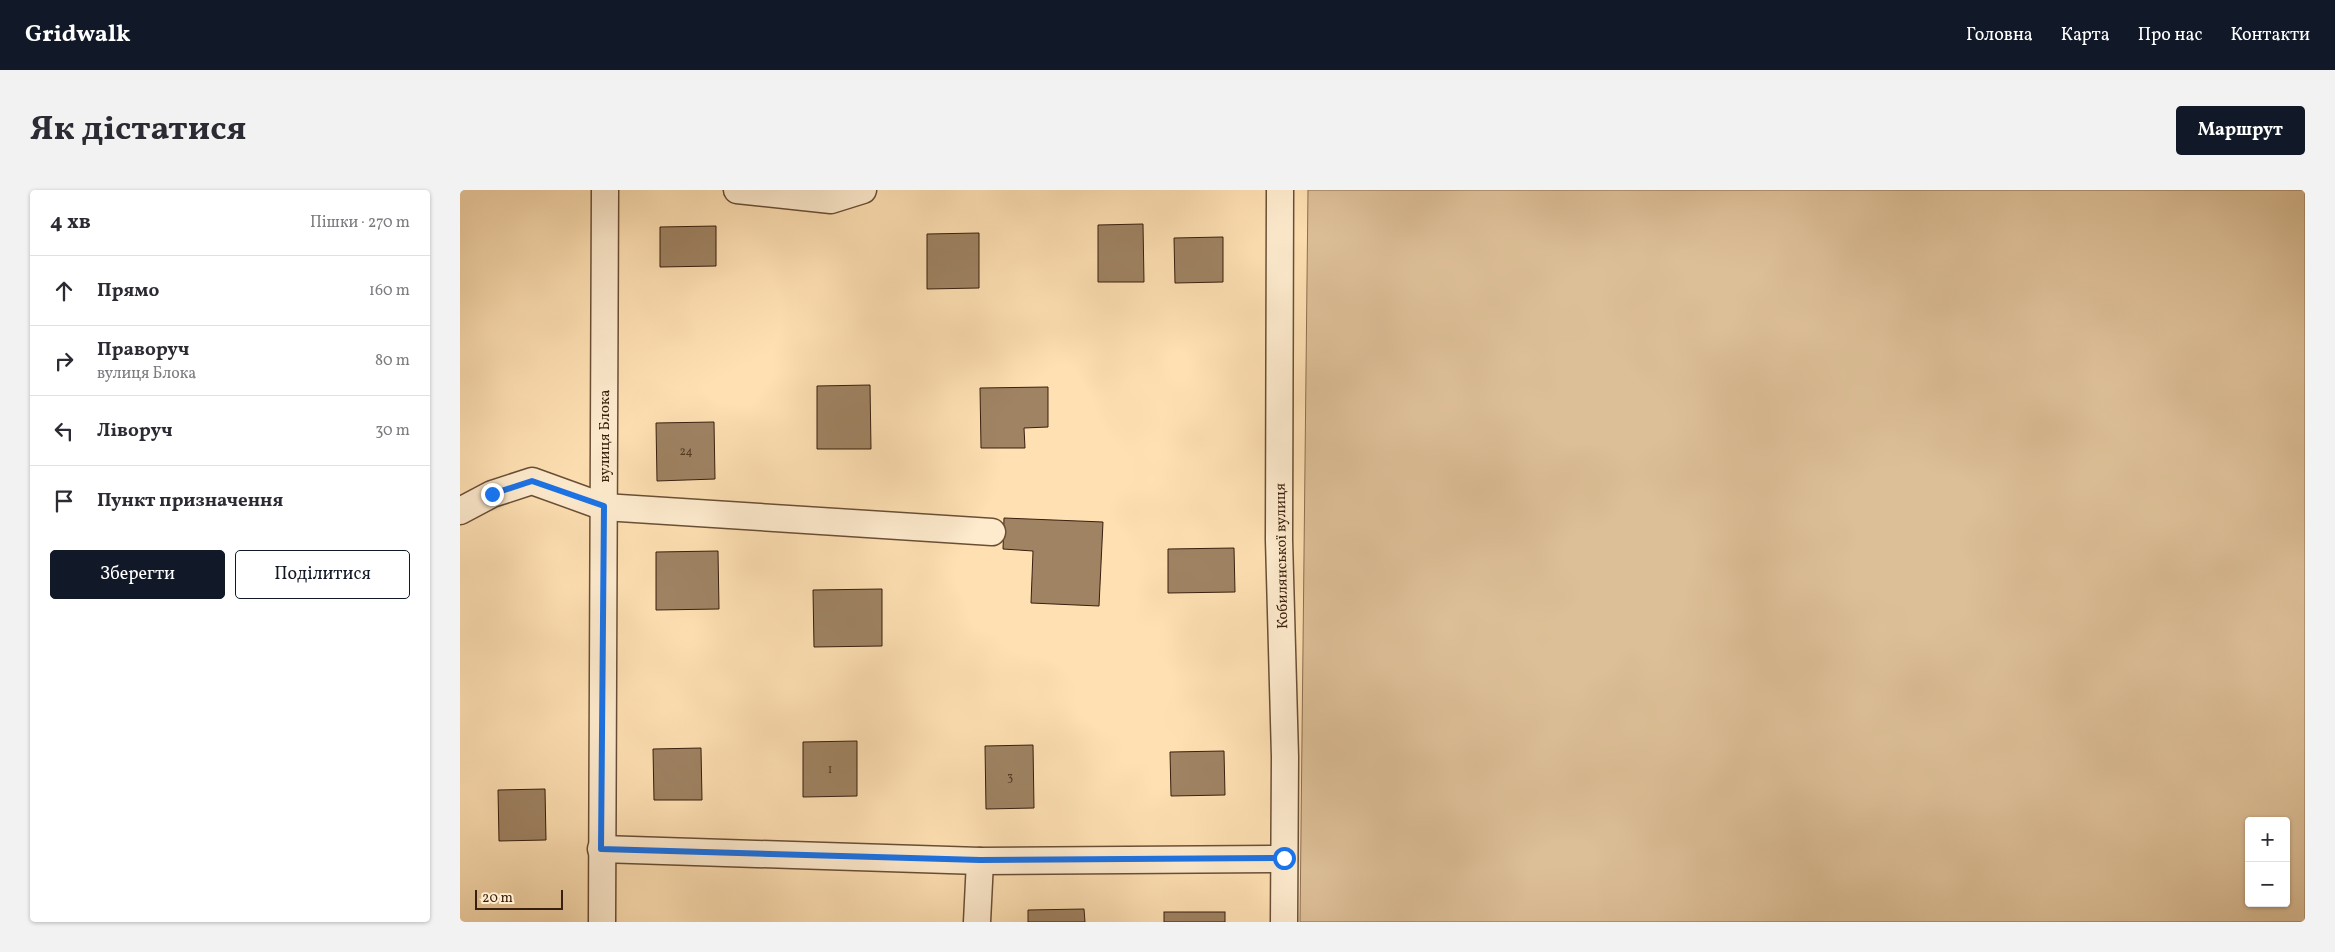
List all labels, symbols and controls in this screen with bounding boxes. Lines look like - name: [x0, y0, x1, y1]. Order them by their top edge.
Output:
- text: Gridwalk: [25, 18, 131, 52]
- text: Головна: [1966, 23, 2033, 48]
- text: Карта: [2061, 23, 2110, 48]
- text: Про нас: [2138, 23, 2203, 48]
- text: Контакти: [2231, 23, 2310, 48]
- text: Як дістатися: [30, 106, 246, 154]
- button: Маршрут: [2176, 106, 2305, 155]
- text: 4 хв: [50, 208, 91, 237]
- text: Пішки · 270 m: [310, 212, 410, 234]
- icon: ahead: [50, 277, 78, 305]
- text: Прямо: [97, 278, 159, 304]
- text: 160 m: [369, 280, 410, 302]
- text: Праворуч: [97, 337, 189, 363]
- icon: right: [50, 347, 78, 375]
- text: 80 m: [375, 350, 410, 372]
- text: вулиця Блока: [97, 363, 196, 385]
- street label: вулиця Блока: [595, 390, 616, 483]
- icon: left: [50, 417, 78, 445]
- text: Ліворуч: [97, 418, 172, 444]
- text: 30 m: [375, 420, 410, 442]
- house number: 24: [679, 444, 693, 460]
- route end: [481, 483, 504, 506]
- street label: Кобилянської вулиця: [1271, 483, 1294, 629]
- icon: arrive: [50, 487, 78, 515]
- text: Пункт призначення: [97, 488, 283, 514]
- button: Зберегти: [50, 550, 225, 599]
- button: Поділитися: [235, 550, 410, 599]
- house number: 1: [828, 762, 832, 778]
- house number: 3: [1007, 770, 1013, 786]
- map controls: [2245, 817, 2290, 907]
- button: +: [2245, 817, 2290, 862]
- route start: [1273, 847, 1296, 870]
- button: −: [2245, 862, 2290, 907]
- scale bar: [475, 887, 562, 910]
- text: 20 m: [482, 889, 513, 908]

